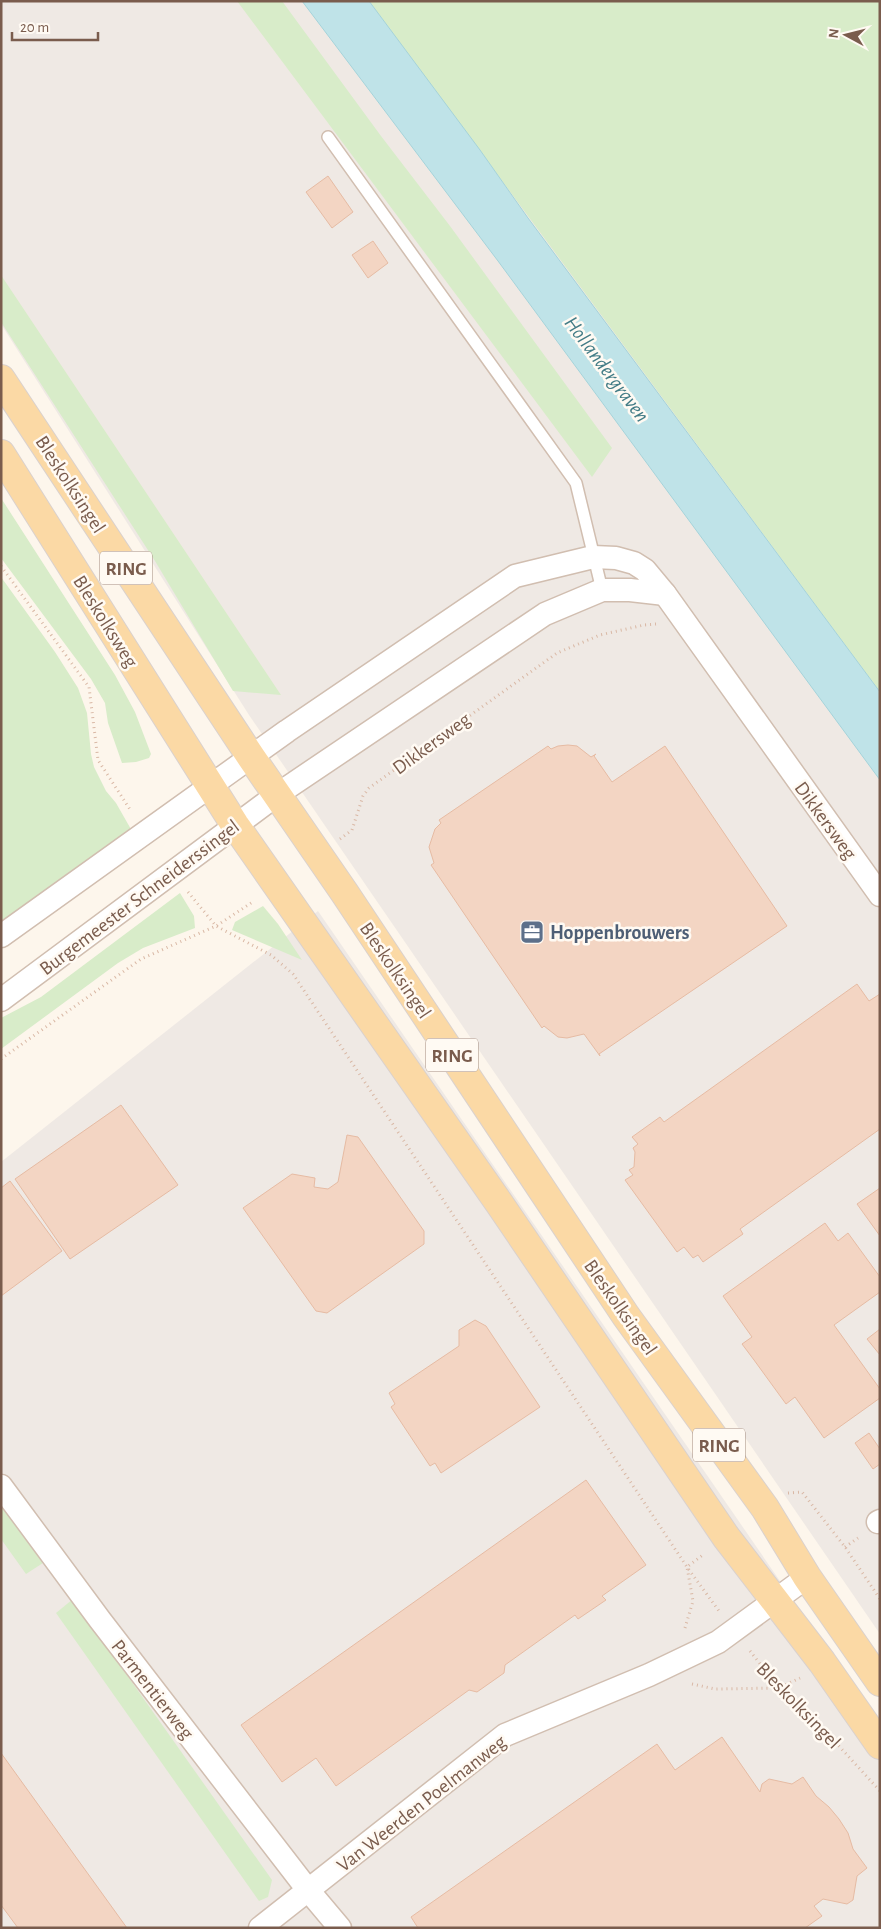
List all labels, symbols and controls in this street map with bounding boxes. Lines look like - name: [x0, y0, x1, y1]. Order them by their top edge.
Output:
- scale bar: [12, 10, 99, 42]
- north arrow: [821, 10, 871, 60]
- text: 20 m: [20, 20, 49, 35]
- text: N: [827, 28, 842, 39]
- water label: Hollandergraven: [560, 313, 653, 426]
- street label: Bleskolksingel: [31, 432, 109, 537]
- road number: RING: [100, 552, 152, 584]
- street label: Bleskolksweg: [69, 572, 141, 671]
- street label: Dikkersweg: [389, 709, 474, 779]
- street label: Dikkersweg: [790, 778, 860, 863]
- street label: Burgemeester Schneiderssingel: [36, 816, 243, 979]
- street label: Bleskolksingel: [356, 919, 435, 1022]
- office icon: Hoppenbrouwers: [519, 919, 545, 945]
- place label: Hoppenbrouwers: [550, 923, 690, 943]
- road number: RING: [426, 1038, 478, 1072]
- street label: Bleskolksingel: [580, 1256, 660, 1359]
- road number: RING: [693, 1428, 745, 1462]
- street label: Parmentierweg: [107, 1636, 197, 1743]
- street label: Bleskolksingel: [752, 1659, 844, 1753]
- street label: Van Weerden Poelmanweg: [333, 1732, 510, 1876]

